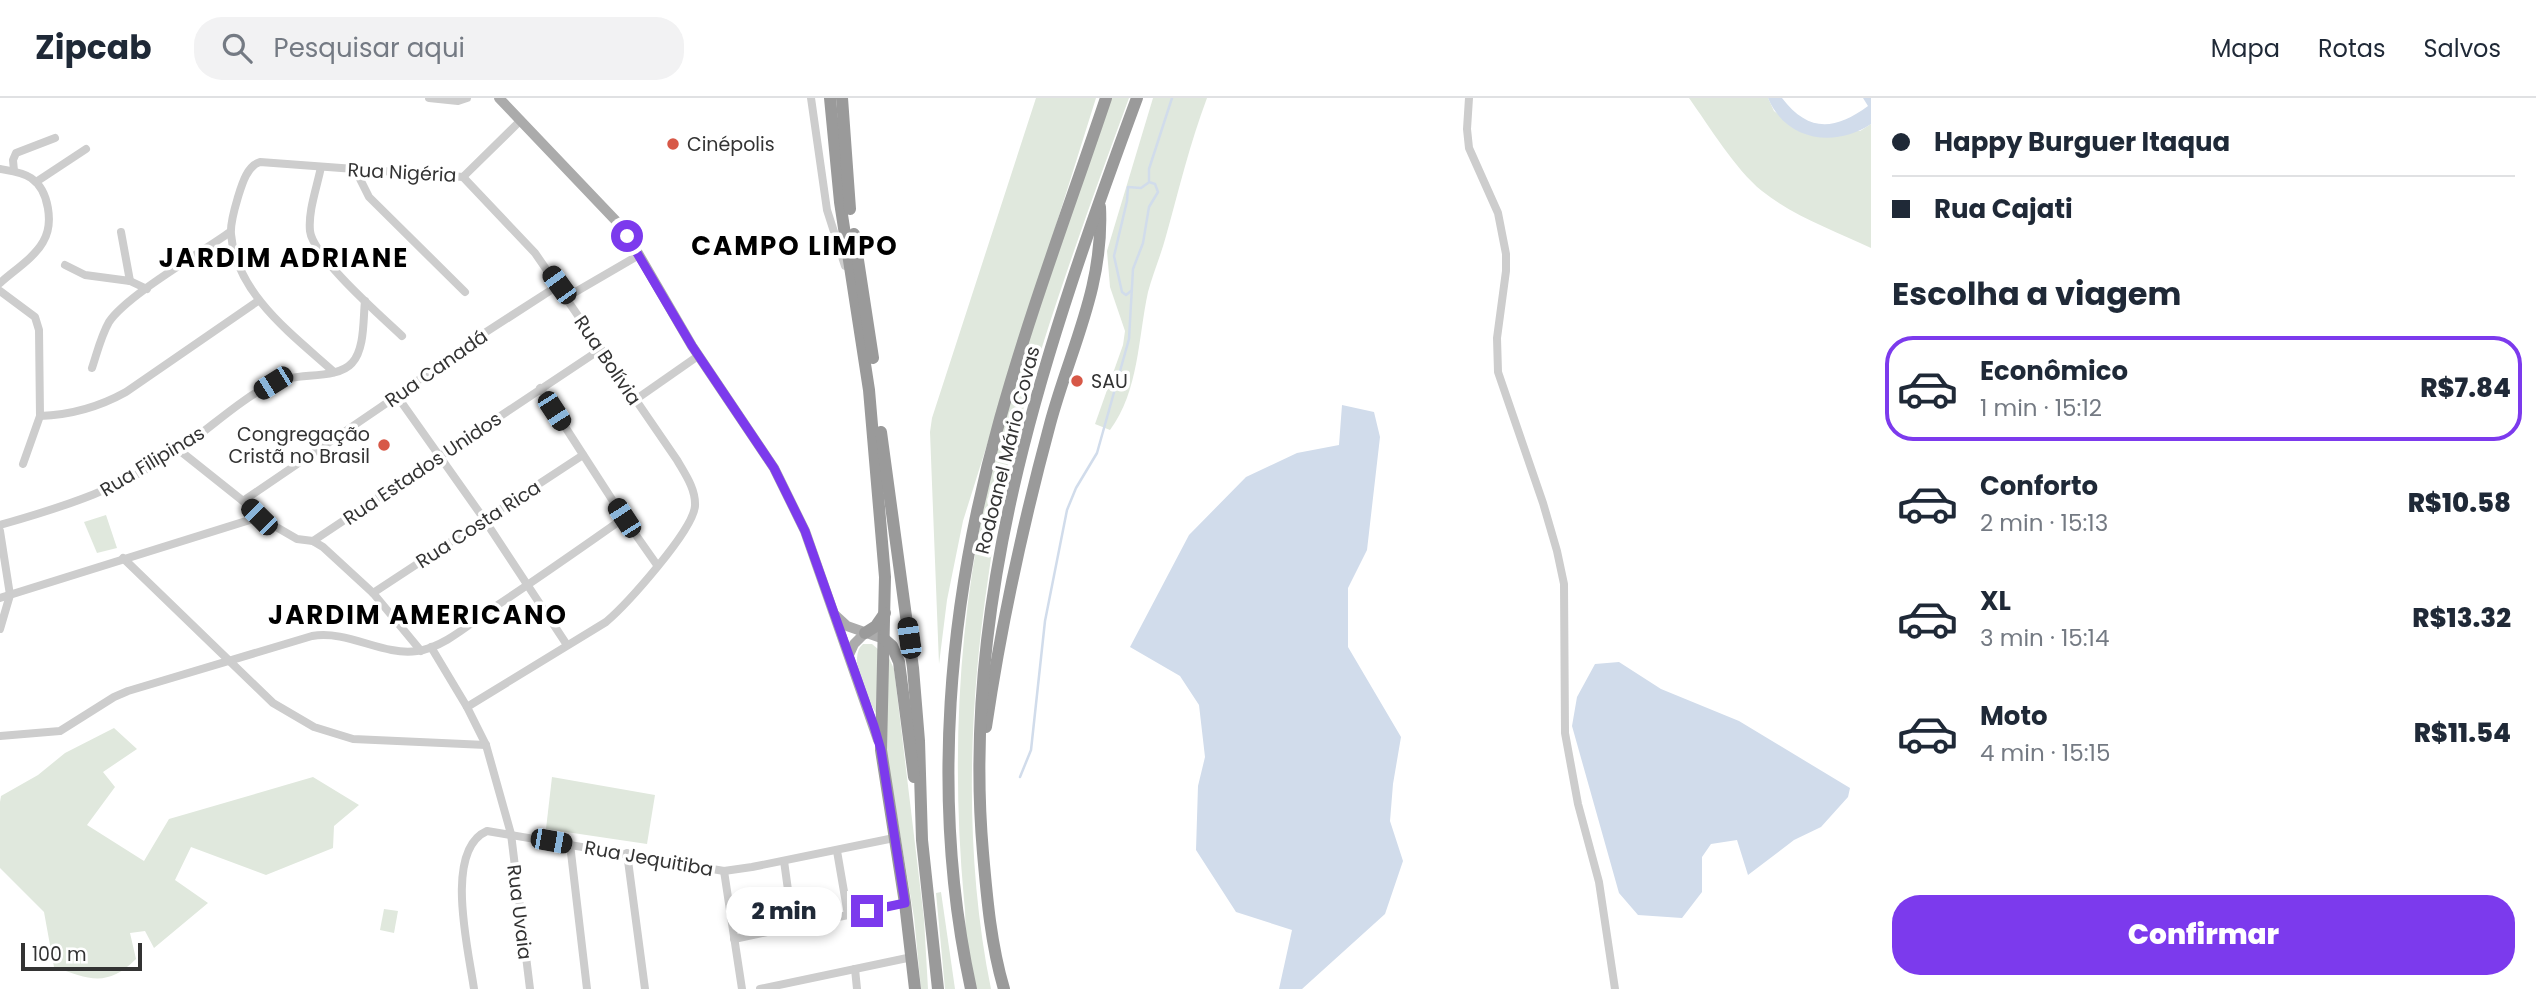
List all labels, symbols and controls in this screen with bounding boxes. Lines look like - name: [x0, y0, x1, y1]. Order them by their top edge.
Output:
- search box: [194, 17, 684, 80]
- text: Zipcab: [35, 24, 152, 71]
- icon: search: [218, 29, 256, 67]
- text: Pesquisar aqui: [274, 30, 465, 66]
- text: Mapa: [2211, 32, 2280, 65]
- text: Rotas: [2318, 32, 2385, 65]
- text: Salvos: [2423, 32, 2501, 65]
- text: Happy Burguer Itaqua: [1934, 124, 2230, 160]
- place label: Cinépolis: [687, 131, 775, 158]
- marker: Cinépolis: [665, 136, 681, 152]
- street label: Rua Nigéria: [347, 156, 457, 189]
- text: Rua Cajati: [1934, 191, 2073, 227]
- route start: [611, 220, 643, 252]
- district label: CAMPO LIMPO: [691, 228, 899, 264]
- district label: JARDIM ADRIANE: [159, 240, 409, 276]
- car: [539, 262, 580, 308]
- text: Escolha a viagem: [1892, 271, 2181, 316]
- street label: Rua Bolívia: [568, 310, 648, 411]
- street label: Rua Canadá: [379, 323, 493, 414]
- street label: Rodoanel Mário Covas: [969, 343, 1046, 557]
- text: Econômico: [1980, 353, 2128, 389]
- icon: car: [1896, 357, 1959, 420]
- car: [250, 363, 297, 403]
- place label: SAU: [1091, 368, 1128, 395]
- text: R$7.84: [2420, 370, 2511, 406]
- marker: SAU: [1069, 373, 1085, 389]
- car: [534, 388, 575, 434]
- text: 1 min · 15:12: [1980, 392, 2102, 424]
- street label: Rua Estados Unidos: [338, 405, 507, 532]
- street label: Rua Filipinas: [95, 420, 210, 503]
- place label: Congregação Cristã no Brasil: [229, 421, 370, 470]
- marker: Congregação Cristã no Brasil: [376, 437, 392, 453]
- text: Conforto: [1980, 468, 2098, 504]
- icon: car: [1896, 472, 1959, 535]
- street label: Rua Costa Rica: [411, 474, 546, 575]
- text: R$10.58: [2408, 485, 2511, 521]
- car: [237, 495, 282, 539]
- car: [604, 495, 645, 541]
- text: 2 min · 15:13: [1980, 507, 2108, 539]
- text: XL: [1980, 583, 2011, 619]
- icon: car: [1896, 587, 1959, 650]
- district label: JARDIM AMERICANO: [268, 597, 568, 633]
- text: R$13.32: [2412, 600, 2511, 636]
- car: [896, 616, 923, 660]
- text: 3 min · 15:14: [1980, 622, 2109, 654]
- text: Moto: [1980, 698, 2048, 734]
- icon: car: [1896, 702, 1959, 765]
- text: R$11.54: [2414, 715, 2511, 751]
- text: 4 min · 15:15: [1980, 737, 2110, 769]
- car: [529, 827, 574, 855]
- street label: Rua Jequitiba: [582, 834, 715, 883]
- street label: Rua Uvaia: [500, 863, 539, 961]
- callout: 2 min: [727, 886, 842, 936]
- text: 2 min: [752, 895, 816, 927]
- route end: [851, 895, 883, 927]
- button: Confirmar: [1892, 895, 2515, 975]
- scale bar: [21, 940, 142, 972]
- text: 100 m: [32, 941, 87, 968]

